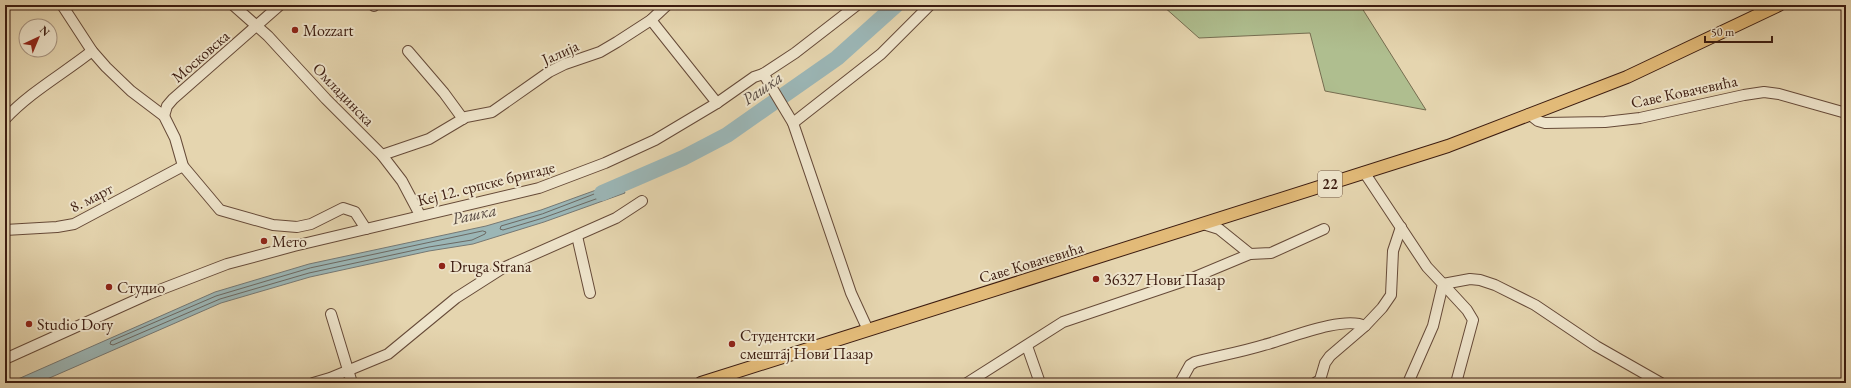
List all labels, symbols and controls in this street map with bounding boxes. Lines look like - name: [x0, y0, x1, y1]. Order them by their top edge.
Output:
- north arrow: [18, 18, 58, 58]
- scale bar: [1705, 18, 1772, 44]
- place label: Mozzart: [303, 20, 354, 41]
- text: N: [37, 23, 53, 39]
- text: 50 m: [1711, 24, 1735, 40]
- street label: Московска: [167, 25, 234, 87]
- marker: Mozzart: [290, 25, 300, 35]
- street label: Јалија: [537, 35, 582, 71]
- street label: Омладинска: [308, 58, 380, 131]
- water label: Рашка: [737, 66, 787, 110]
- street label: Саве Ковачевића: [1629, 70, 1740, 113]
- street label: Кеј 12. српске бригаде: [415, 156, 557, 211]
- road number: 22: [1318, 171, 1342, 197]
- street label: 8. март: [66, 177, 117, 217]
- water label: Рашка: [450, 199, 498, 229]
- place label: Мето: [272, 231, 307, 252]
- marker: Мето: [259, 236, 269, 246]
- street label: Саве Ковачевића: [976, 236, 1087, 288]
- place label: Druga Strana: [450, 256, 532, 277]
- marker: Druga Strana: [437, 261, 447, 271]
- place label: 36327 Нови Пазар: [1104, 269, 1225, 290]
- marker: 36327 Нови Пазар: [1091, 274, 1101, 284]
- place label: Студио: [117, 277, 165, 298]
- marker: Студио: [104, 282, 114, 292]
- place label: Studio Dory: [37, 314, 114, 335]
- marker: Studio Dory: [24, 319, 34, 329]
- place label: Студентски смештај Нови Пазар: [740, 325, 873, 364]
- marker: Студентски смештај Нови Пазар: [727, 339, 737, 349]

